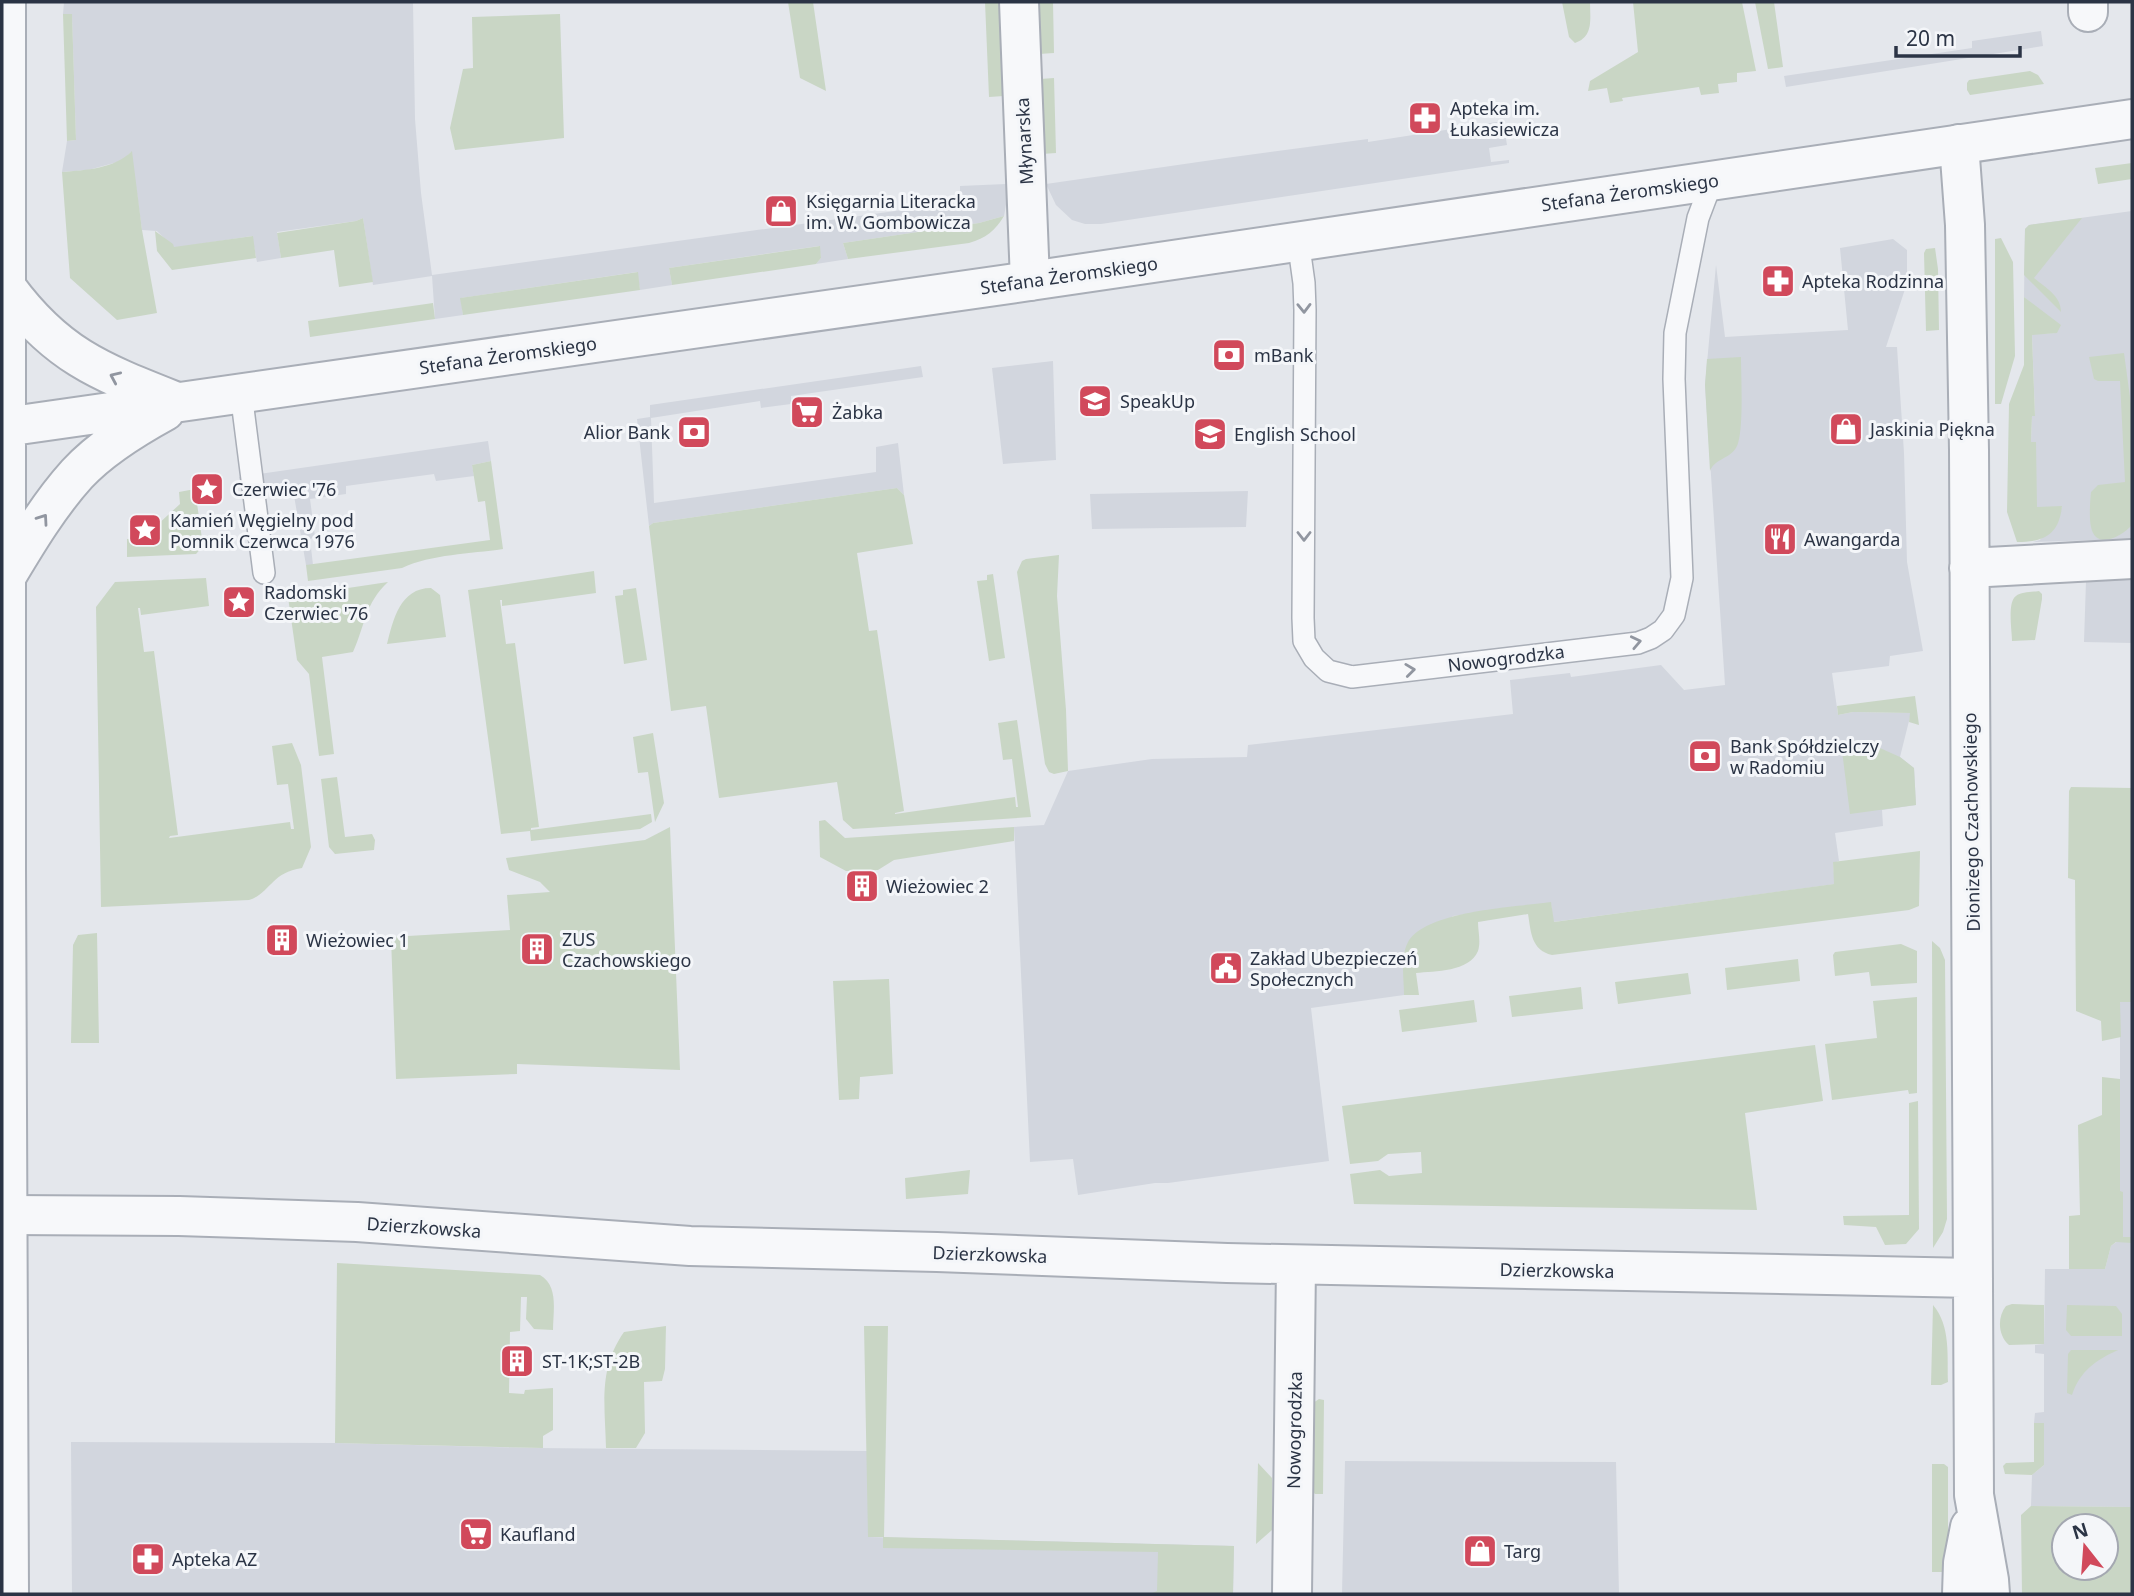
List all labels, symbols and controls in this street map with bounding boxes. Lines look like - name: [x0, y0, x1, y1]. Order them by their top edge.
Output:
- scale bar: [1896, 14, 2020, 58]
- text: 20 m: [1906, 24, 1955, 52]
- place label: Apteka im. Łukasiewicza: [1450, 96, 1559, 141]
- street label: Młynarska: [1010, 97, 1038, 185]
- pharmacy icon: Apteka im. Łukasiewicza: [1406, 99, 1444, 137]
- street label: Stefana Żeromskiego: [1540, 168, 1720, 216]
- place label: Księgarnia Literacka im. W. Gombowicza: [806, 189, 976, 234]
- shop icon: Księgarnia Literacka im. W. Gombowicza: [762, 192, 800, 230]
- street label: Stefana Żeromskiego: [979, 251, 1159, 299]
- pharmacy icon: Apteka Rodzinna: [1759, 262, 1797, 300]
- place label: Apteka Rodzinna: [1802, 269, 1944, 293]
- one-way arrow: [1297, 303, 1312, 314]
- street label: Stefana Żeromskiego: [418, 331, 598, 379]
- bank icon: mBank: [1210, 336, 1248, 374]
- place label: mBank: [1254, 343, 1314, 367]
- one-way arrow: [110, 371, 122, 385]
- school or university icon: SpeakUp: [1076, 382, 1114, 420]
- place label: SpeakUp: [1120, 389, 1195, 413]
- supermarket icon: Żabka: [788, 393, 826, 431]
- place label: Żabka: [832, 400, 883, 424]
- shop icon: Jaskinia Piękna: [1827, 410, 1865, 448]
- bank icon: Alior Bank: [675, 413, 713, 451]
- school or university icon: English School: [1191, 415, 1229, 453]
- place label: Jaskinia Piękna: [1868, 417, 1995, 441]
- place label: Alior Bank: [584, 420, 670, 444]
- place label: English School: [1234, 422, 1356, 446]
- place icon: Czerwiec '76: [188, 470, 226, 508]
- place label: Czerwiec '76: [232, 477, 336, 501]
- place label: Kamień Węgielny pod Pomnik Czerwca 1976: [170, 508, 355, 553]
- place icon: Kamień Węgielny pod Pomnik Czerwca 1976: [126, 511, 164, 549]
- one-way arrow: [35, 514, 47, 527]
- restaurant icon: Awangarda: [1761, 520, 1799, 558]
- place label: Awangarda: [1804, 527, 1900, 551]
- one-way arrow: [1296, 530, 1311, 541]
- place label: Radomski Czerwiec '76: [264, 580, 368, 625]
- place icon: Radomski Czerwiec '76: [220, 583, 258, 621]
- one-way arrow: [1630, 635, 1642, 650]
- street label: Nowogrodzka: [1446, 639, 1566, 677]
- one-way arrow: [1404, 663, 1416, 678]
- street label: Dionizego Czachowskiego: [1957, 712, 1985, 932]
- place label: Bank Spółdzielczy w Radomiu: [1730, 734, 1880, 779]
- bank icon: Bank Spółdzielczy w Radomiu: [1686, 737, 1724, 775]
- building icon: Wieżowiec 2: [843, 867, 881, 905]
- place label: Wieżowiec 2: [886, 874, 989, 898]
- building icon: Wieżowiec 1: [263, 921, 301, 959]
- place label: ZUS Czachowskiego: [562, 927, 691, 972]
- place label: Wieżowiec 1: [306, 928, 409, 952]
- building icon: ZUS Czachowskiego: [518, 930, 556, 968]
- place label: Zakład Ubezpieczeń Społecznych: [1250, 946, 1417, 991]
- public building icon: Zakład Ubezpieczeń Społecznych: [1207, 949, 1245, 987]
- street label: Dzierzkowska: [366, 1211, 482, 1243]
- street label: Dzierzkowska: [932, 1240, 1048, 1268]
- street label: Dzierzkowska: [1499, 1257, 1615, 1283]
- building icon: ST-1K;ST-2B: [498, 1342, 536, 1380]
- place label: ST-1K;ST-2B: [542, 1349, 640, 1373]
- street label: Nowogrodzka: [1281, 1371, 1307, 1489]
- north arrow: [2050, 1512, 2120, 1582]
- supermarket icon: Kaufland: [457, 1515, 495, 1553]
- text: N: [2069, 1516, 2091, 1545]
- place label: Kaufland: [500, 1522, 576, 1546]
- shop icon: Targ: [1461, 1532, 1499, 1570]
- place label: Targ: [1504, 1539, 1541, 1563]
- pharmacy icon: Apteka AZ: [129, 1540, 167, 1578]
- place label: Apteka AZ: [172, 1547, 257, 1571]

